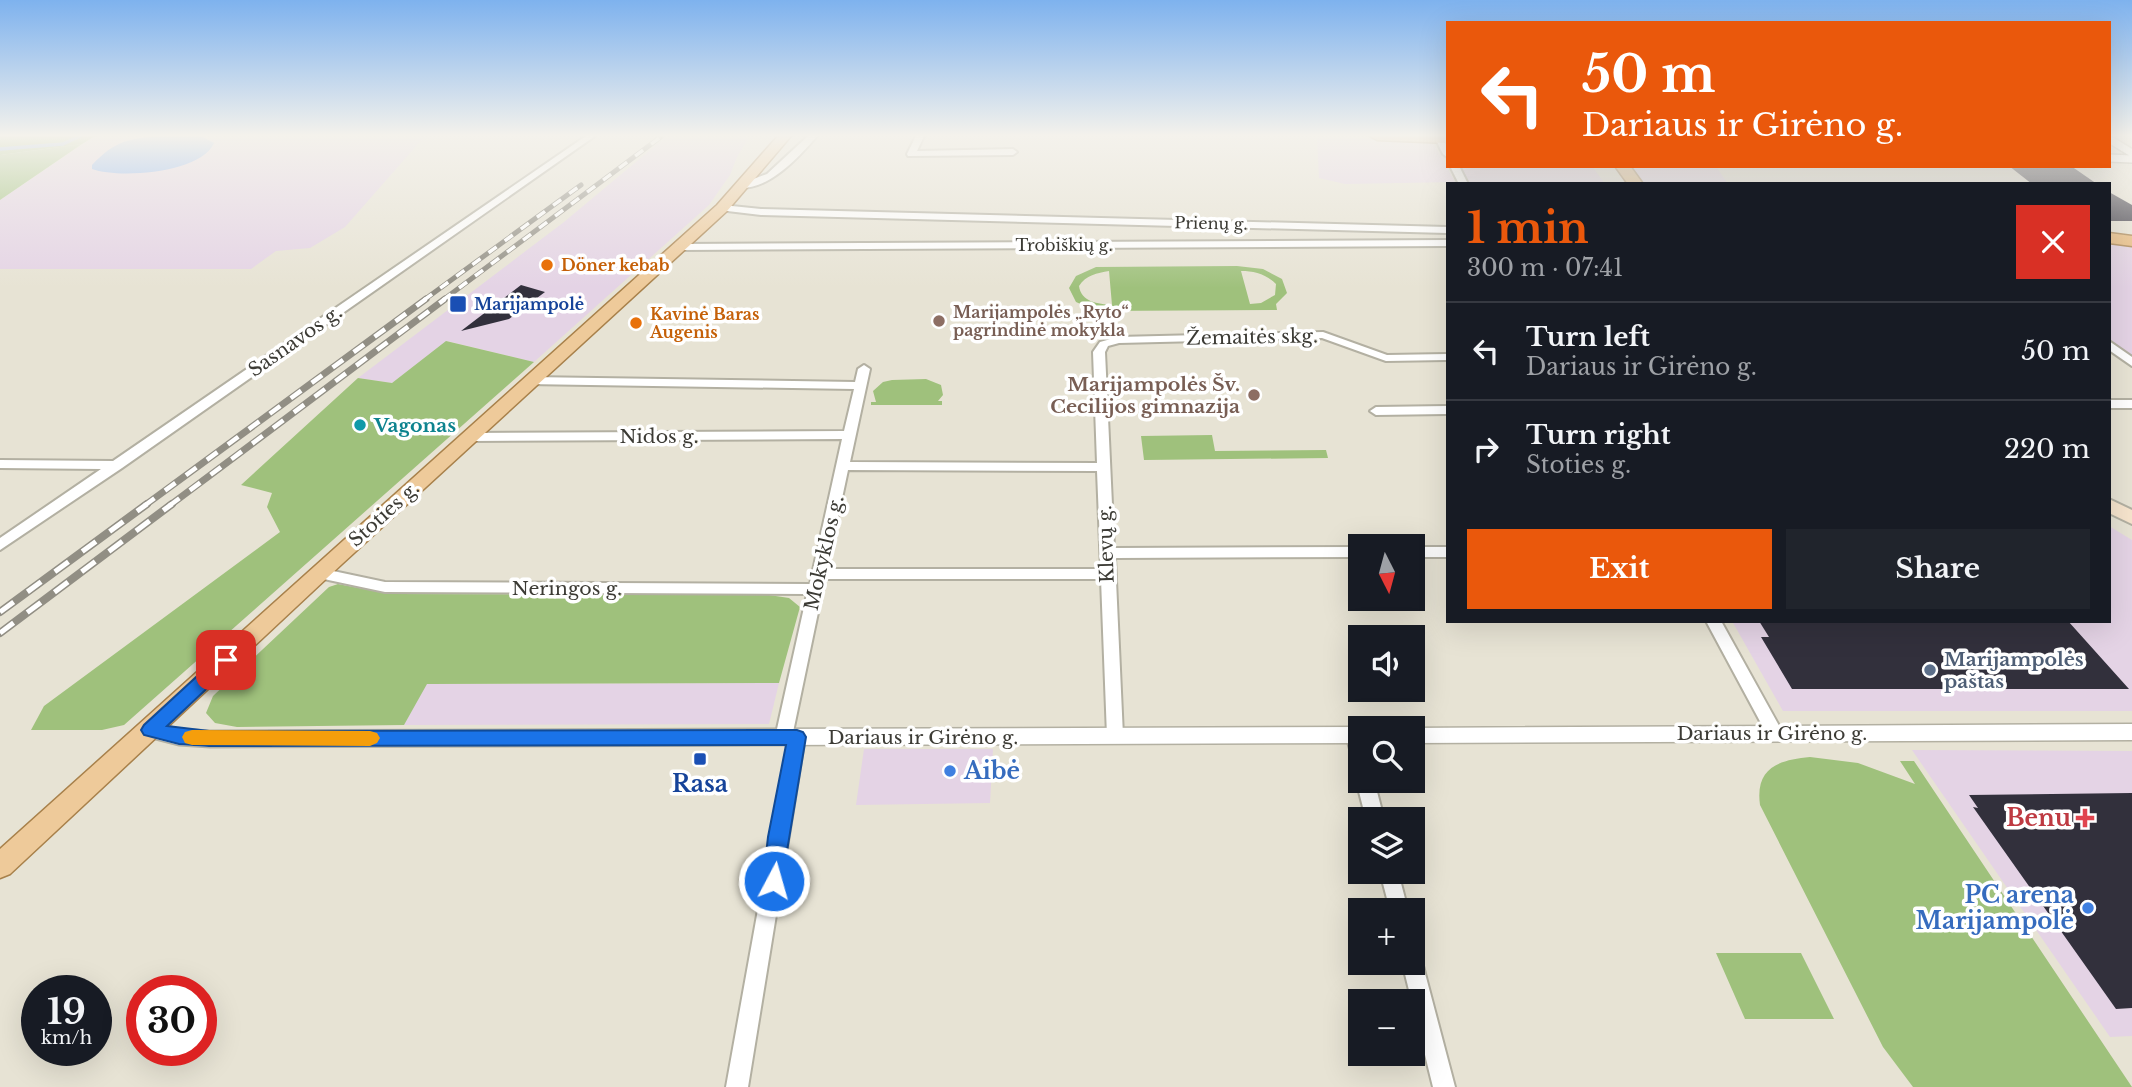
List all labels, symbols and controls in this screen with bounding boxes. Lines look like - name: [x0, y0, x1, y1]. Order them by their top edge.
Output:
- text: 50 m: [1582, 44, 1715, 105]
- icon: left: [1467, 49, 1558, 140]
- text: Dariaus ir Girėno g.: [1582, 105, 1903, 145]
- text: 1 min: [1467, 202, 1589, 254]
- button: close: [2016, 205, 2090, 279]
- street label: Prienų g.: [1174, 212, 1248, 234]
- street label: Trobiškių g.: [1015, 235, 1113, 255]
- text: 300 m · 07:41: [1467, 254, 1623, 282]
- place label: Döner kebab: [561, 255, 670, 275]
- marker: Döner kebab: [539, 257, 555, 273]
- marker: Marijampolė: [448, 294, 468, 314]
- place label: Marijampolė: [474, 294, 584, 314]
- street label: Sasnavos g.: [244, 300, 346, 382]
- place label: Marijampolės „Ryto“ pagrindinė mokykla: [953, 302, 1129, 340]
- place label: Kavinė Baras Augenis: [649, 304, 760, 342]
- marker: Marijampolės „Ryto“ pagrindinė mokykla: [931, 313, 947, 329]
- marker: Kavinė Baras Augenis: [628, 315, 644, 331]
- text: Turn left: [1526, 321, 1650, 353]
- street label: Žemaitės skg.: [1186, 324, 1318, 350]
- icon: left: [1467, 332, 1505, 370]
- text: 50 m: [2021, 335, 2090, 367]
- text: Dariaus ir Girėno g.: [1526, 353, 1757, 381]
- place label: Marijampolės Šv. Cecilijos gimnazija: [1050, 373, 1240, 418]
- marker: Marijampolės Šv. Cecilijos gimnazija: [1246, 387, 1262, 403]
- place label: Vagonas: [373, 414, 456, 437]
- marker: Vagonas: [352, 417, 368, 433]
- text: Turn right: [1526, 419, 1671, 451]
- street label: Nidos g.: [619, 425, 699, 448]
- icon: right: [1467, 430, 1505, 468]
- text: 220 m: [2004, 433, 2090, 465]
- text: Stoties g.: [1526, 451, 1631, 479]
- street label: Stoties g.: [344, 476, 424, 552]
- street label: Mokyklos g.: [800, 493, 848, 613]
- street label: Klevų g.: [1093, 505, 1119, 583]
- button: Exit: [1467, 529, 1772, 609]
- button: Share: [1786, 529, 2090, 609]
- north arrow: [1348, 534, 1424, 611]
- map controls: [1348, 534, 1425, 1066]
- street label: Neringos g.: [512, 577, 622, 600]
- button: sound: [1348, 625, 1425, 702]
- pin: [196, 630, 256, 690]
- icon: arrive: [207, 641, 245, 679]
- place label: Marijampolės paštas: [1944, 648, 2084, 693]
- marker: Marijampolės paštas: [1922, 662, 1938, 678]
- button: search: [1348, 716, 1425, 793]
- street label: Dariaus ir Girėno g.: [1677, 722, 1867, 745]
- street label: Dariaus ir Girėno g.: [828, 726, 1018, 749]
- marker: Rasa: [692, 751, 708, 767]
- place label: Aibė: [963, 757, 1020, 785]
- marker: Aibė: [942, 763, 958, 779]
- place label: Rasa: [672, 770, 728, 798]
- place label: Benu: [2006, 804, 2072, 832]
- button: layers: [1348, 807, 1425, 884]
- marker: Benu: [2077, 810, 2093, 826]
- position arrow: [737, 844, 811, 918]
- place label: PC arena Marijampolė: [1916, 881, 2074, 935]
- button: +: [1348, 898, 1425, 975]
- marker: PC arena Marijampolė: [2080, 900, 2096, 916]
- speed limit sign: 30: [126, 975, 217, 1066]
- button: −: [1348, 989, 1425, 1066]
- text: 19: [47, 990, 86, 1033]
- text: km/h: [41, 1027, 92, 1049]

